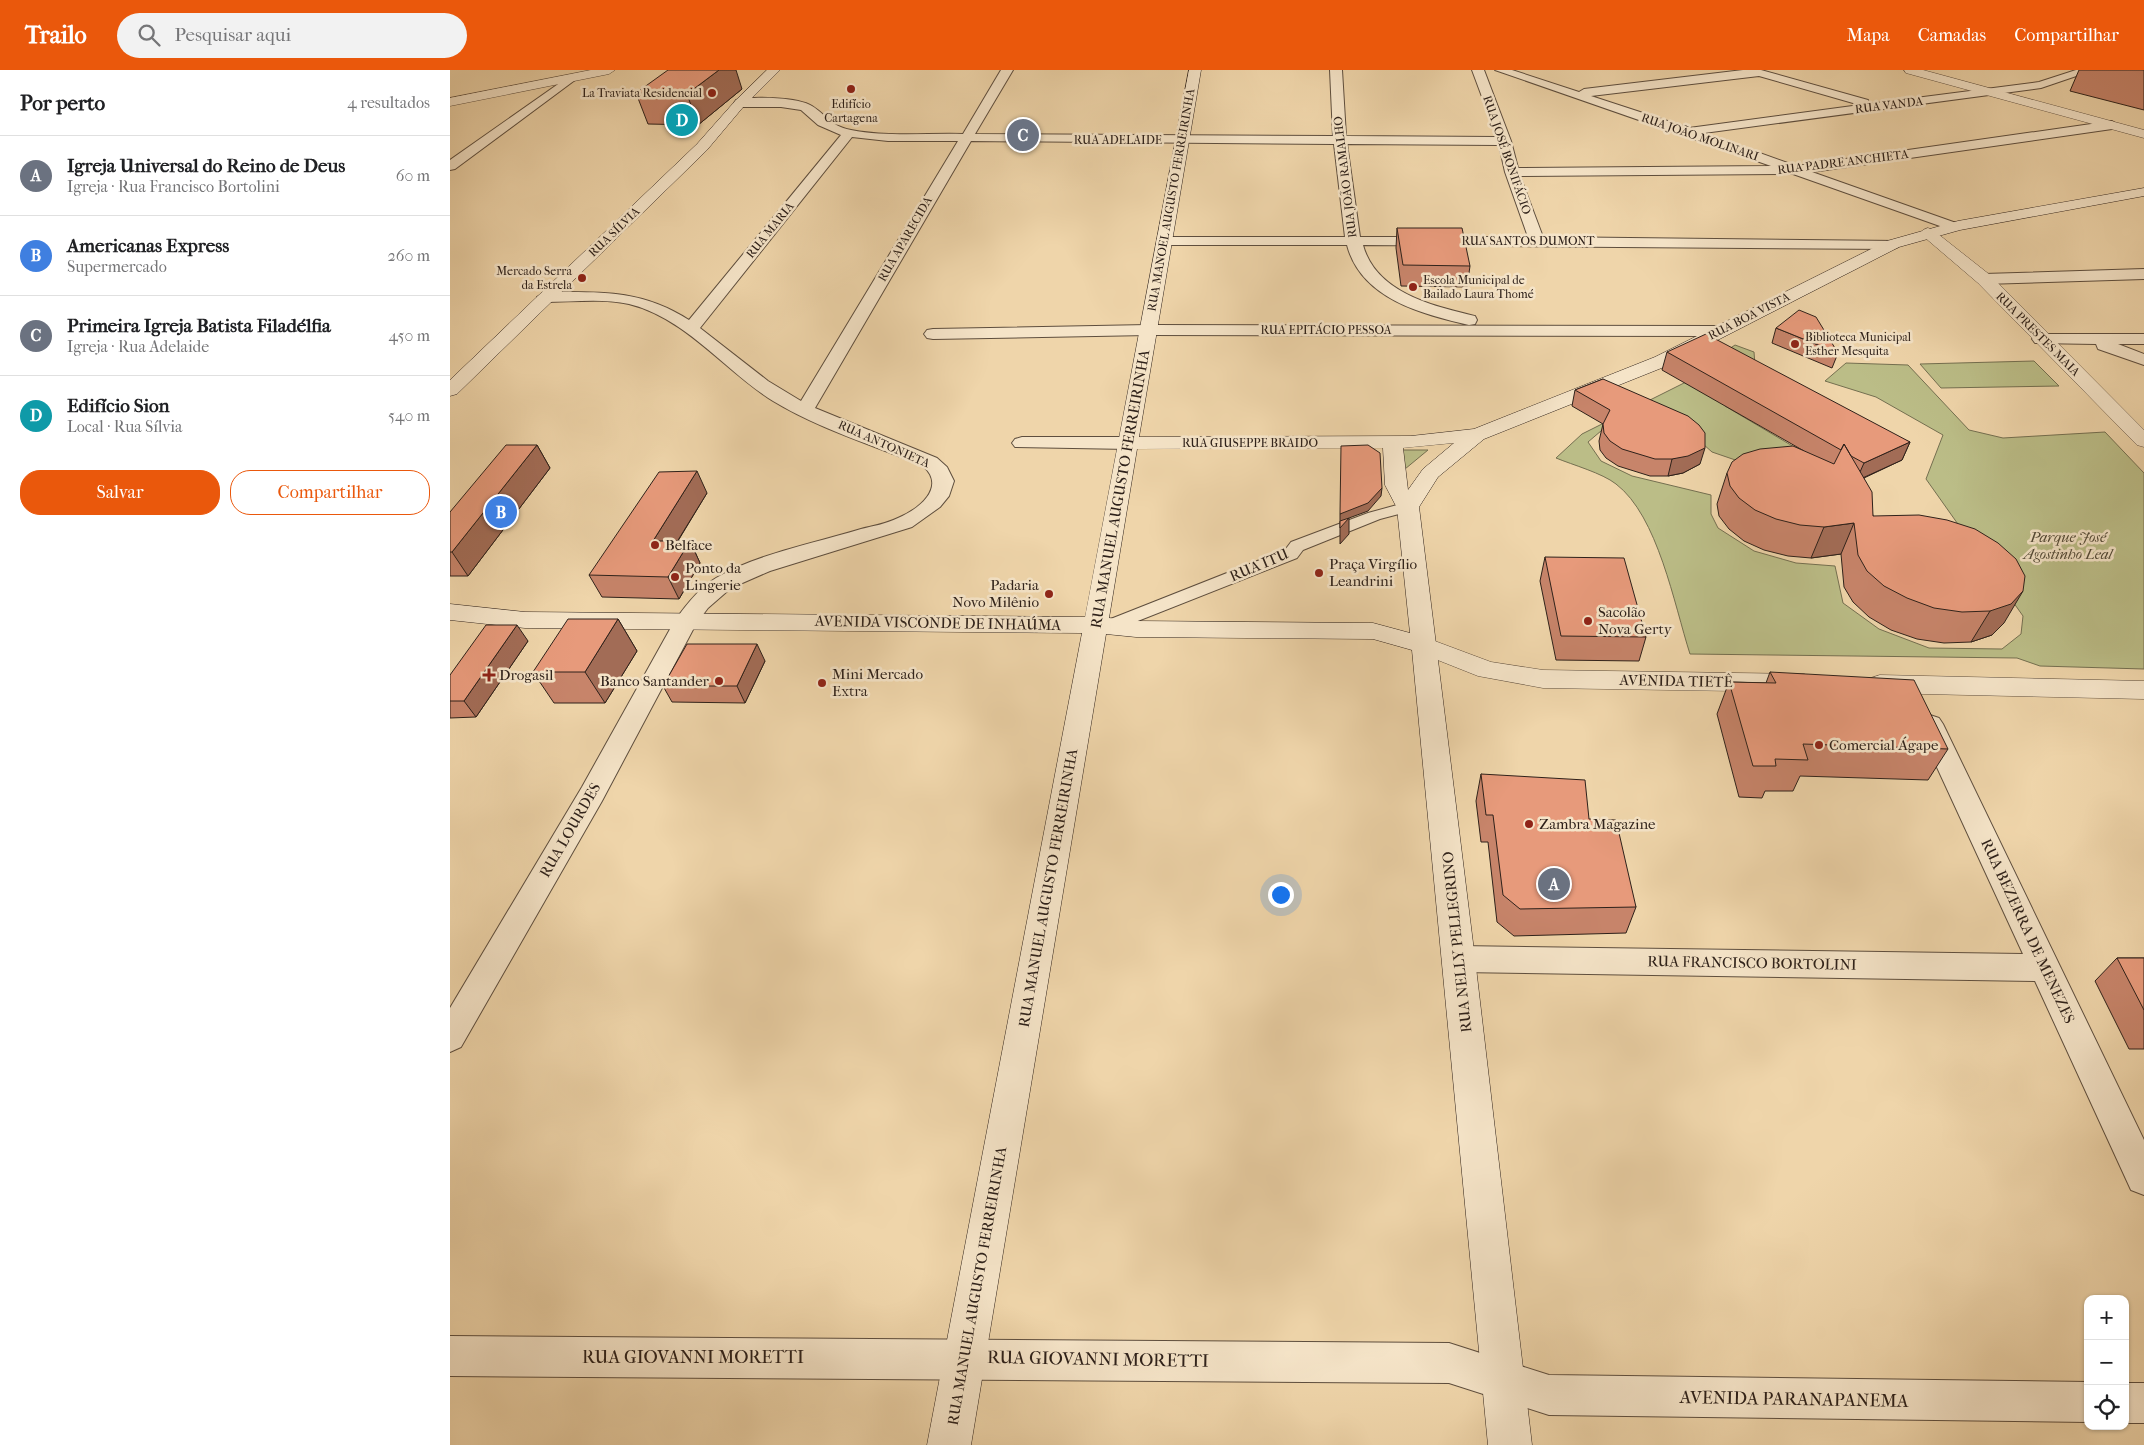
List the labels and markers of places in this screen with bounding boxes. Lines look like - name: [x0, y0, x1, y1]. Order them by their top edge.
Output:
- marker: Edifício Cartagena: [845, 83, 857, 95]
- place label: La Traviata Residencial: [582, 86, 703, 100]
- marker: La Traviata Residencial: [706, 87, 718, 99]
- place label: Edifício Cartagena: [824, 97, 878, 125]
- pin: D: [666, 101, 698, 139]
- pin: C: [1007, 116, 1039, 154]
- place label: Mercado Serra da Estrela: [496, 264, 572, 292]
- marker: Mercado Serra da Estrela: [576, 272, 588, 284]
- place label: Escola Municipal de Bailado Laura Thomé: [1423, 273, 1534, 301]
- marker: Escola Municipal de Bailado Laura Thomé: [1407, 281, 1419, 293]
- place label: Biblioteca Municipal Esther Mesquita: [1805, 330, 1912, 358]
- marker: Biblioteca Municipal Esther Mesquita: [1789, 338, 1801, 350]
- pin: B: [485, 493, 517, 531]
- place label: Belface: [665, 536, 713, 554]
- marker: Belface: [649, 539, 661, 551]
- place label: Praça Virgílio Leandrini: [1329, 555, 1418, 590]
- place label: Ponto da Lingerie: [685, 559, 742, 594]
- marker: Praça Virgílio Leandrini: [1313, 567, 1325, 579]
- marker: Ponto da Lingerie: [669, 571, 681, 583]
- place label: Padaria Novo Milênio: [952, 576, 1040, 611]
- marker: Padaria Novo Milênio: [1043, 588, 1055, 600]
- place label: Sacolão Nova Gerty: [1598, 603, 1673, 638]
- marker: Sacolão Nova Gerty: [1582, 615, 1594, 627]
- place label: Mini Mercado Extra: [832, 665, 924, 700]
- place label: Drogasil: [499, 666, 553, 684]
- marker: Drogasil: [483, 669, 495, 681]
- place label: Banco Santander: [600, 672, 710, 690]
- marker: Banco Santander: [713, 675, 725, 687]
- marker: Mini Mercado Extra: [816, 677, 828, 689]
- place label: Comercial Ágape: [1829, 736, 1939, 754]
- marker: Comercial Ágape: [1813, 739, 1825, 751]
- place label: Zambra Magazine: [1539, 815, 1656, 833]
- marker: Zambra Magazine: [1523, 818, 1535, 830]
- pin: A: [1538, 865, 1570, 903]

